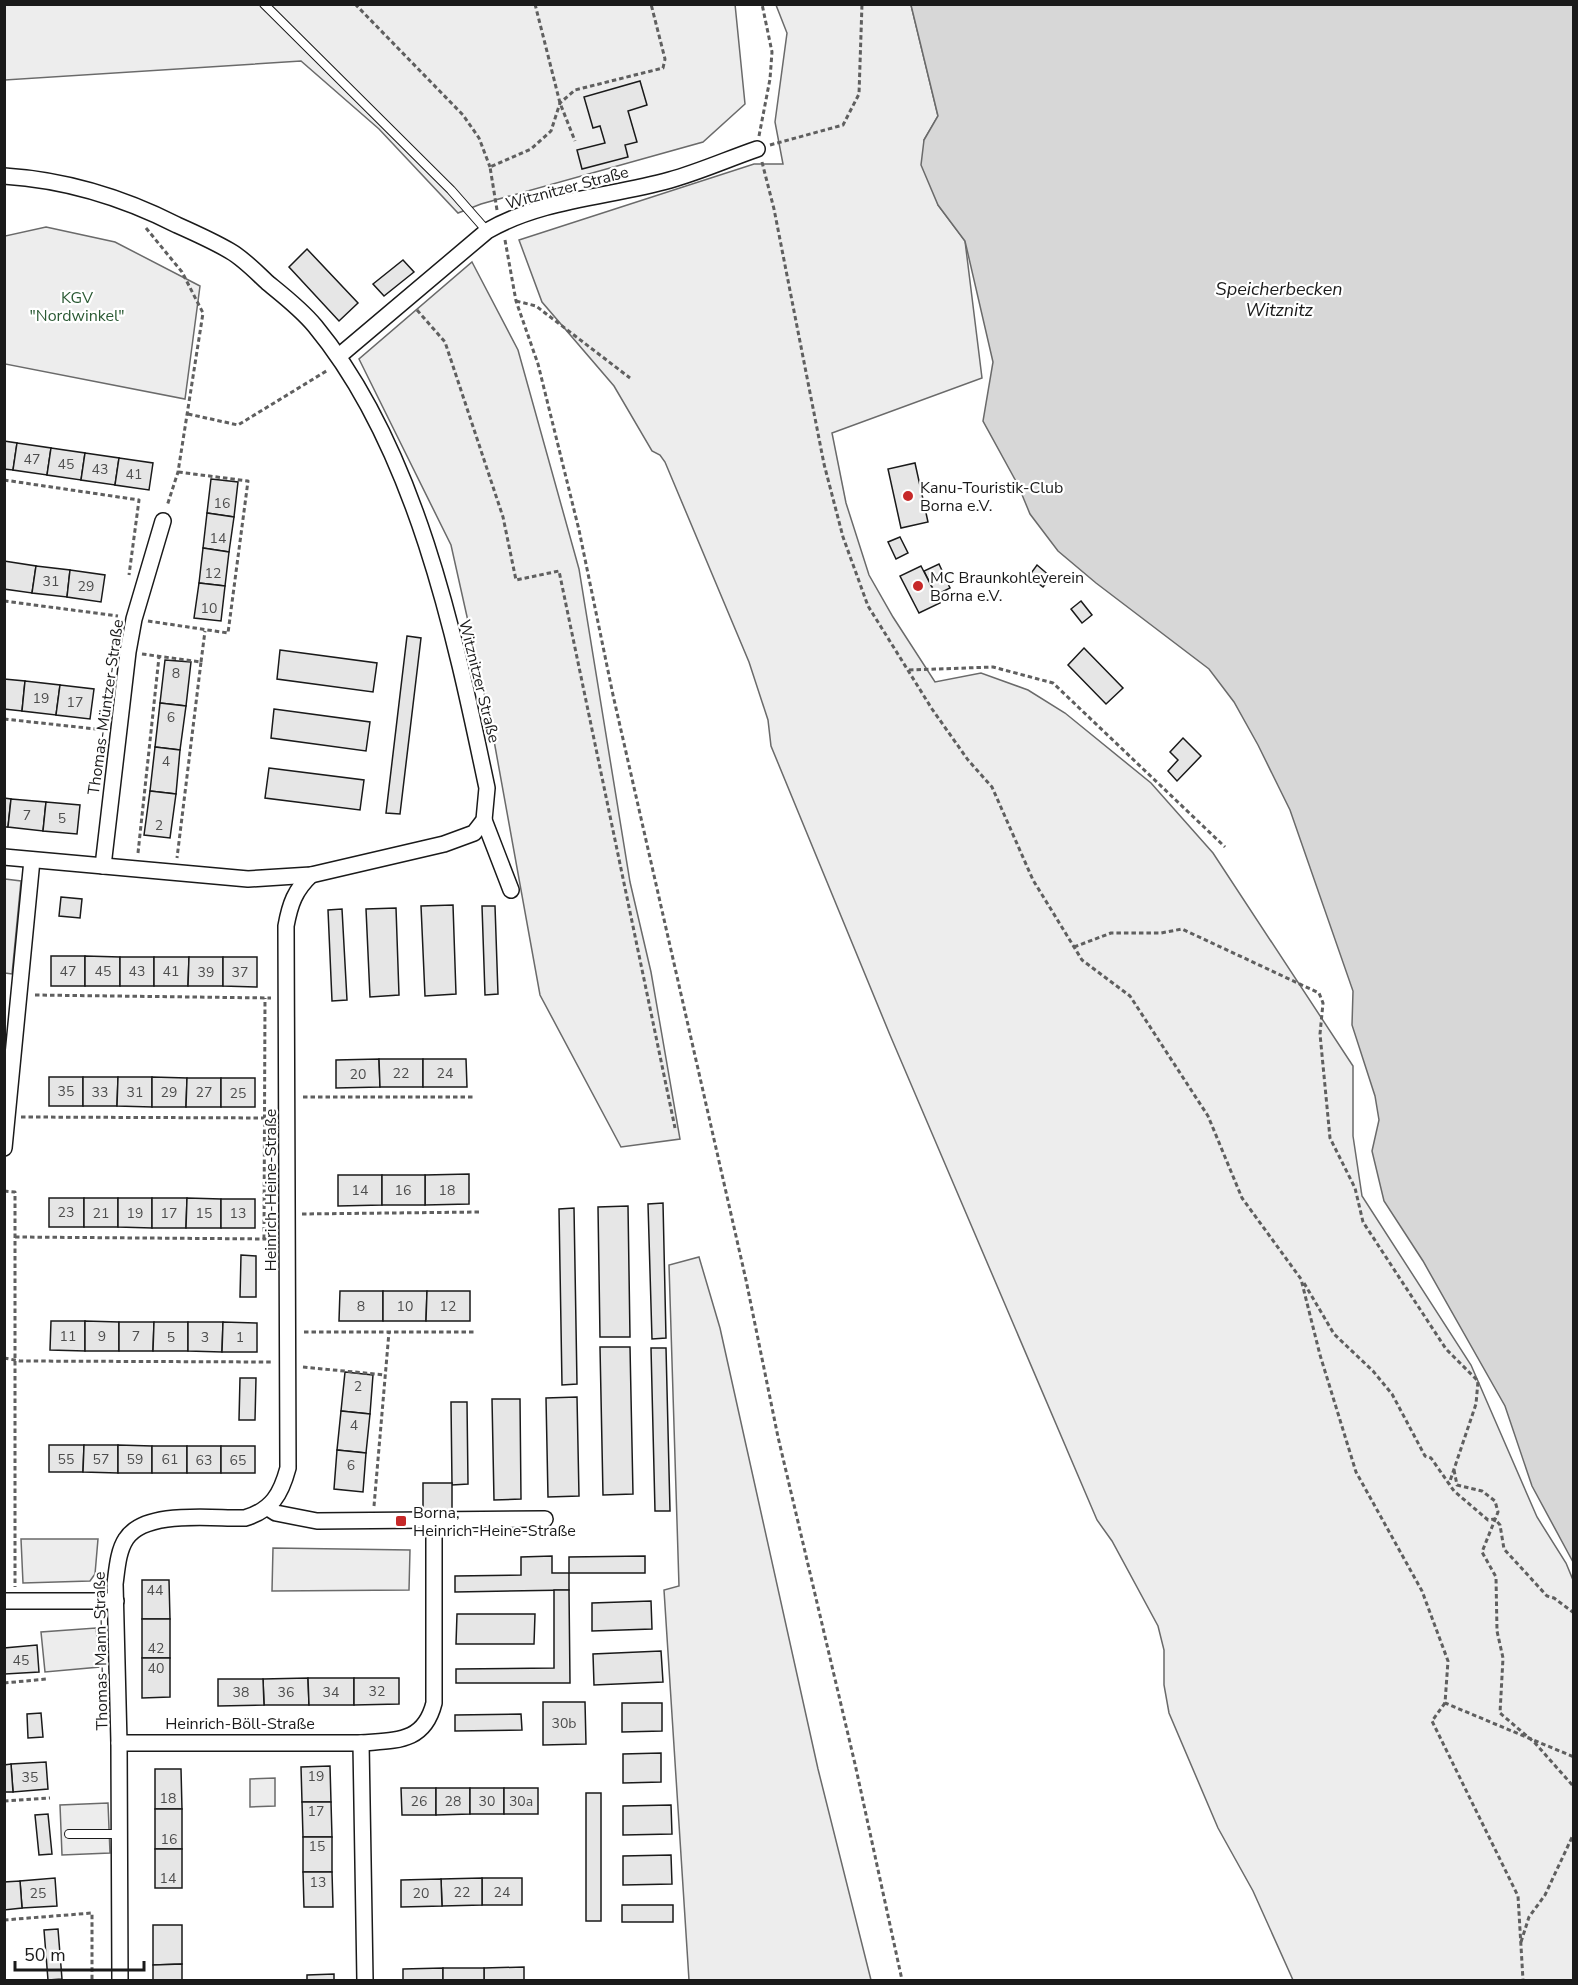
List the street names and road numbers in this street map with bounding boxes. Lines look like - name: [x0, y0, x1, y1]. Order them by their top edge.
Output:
- street label: Witznitzer Straße: [503, 161, 631, 215]
- street label: Witznitzer Straße: [453, 617, 505, 745]
- street label: Thomas-Müntzer-Straße: [83, 618, 129, 796]
- street label: Heinrich-Heine-Straße: [260, 1109, 282, 1271]
- street label: Thomas-Mann-Straße: [89, 1571, 113, 1731]
- street label: Heinrich-Böll-Straße: [165, 1713, 315, 1735]

